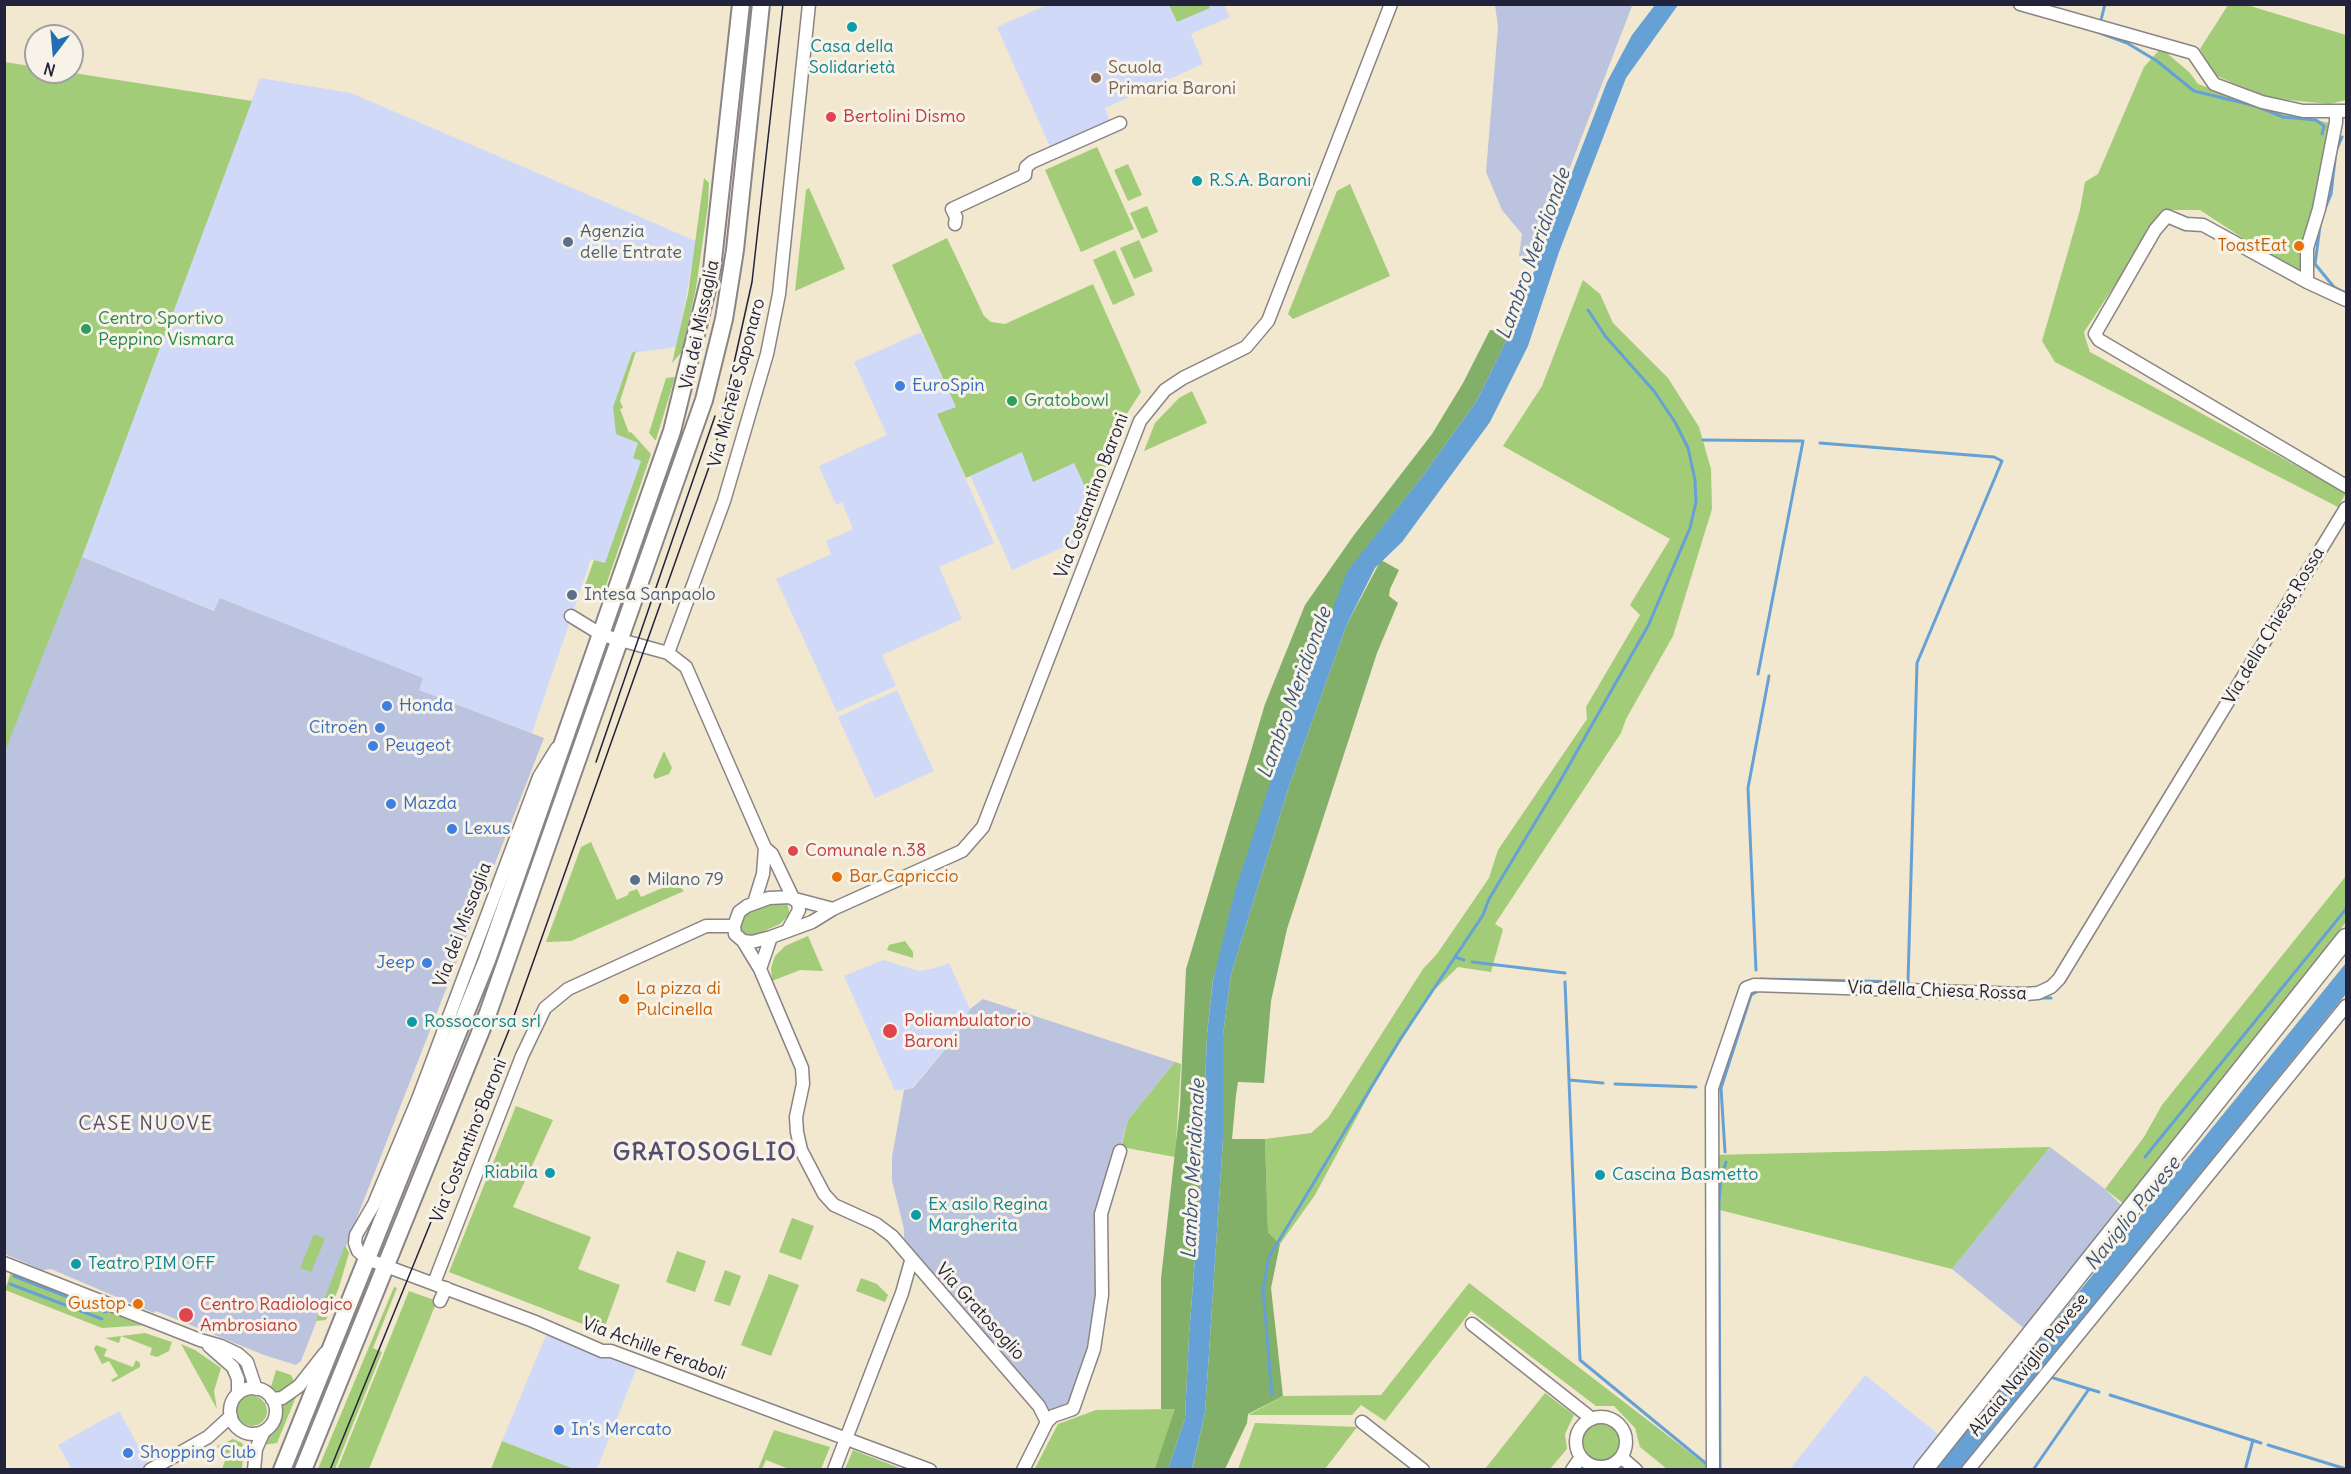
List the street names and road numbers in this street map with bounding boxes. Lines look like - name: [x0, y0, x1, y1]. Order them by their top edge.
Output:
- street label: Via dei Missaglia: [676, 258, 724, 392]
- street label: Via Michele Saponaro: [704, 296, 770, 470]
- street label: Via Costantino Baroni: [1051, 410, 1133, 582]
- street label: Via della Chiesa Rossa: [2219, 544, 2329, 708]
- street label: Via dei Missaglia: [429, 860, 497, 990]
- street label: Via della Chiesa Rossa: [1847, 977, 2027, 1005]
- street label: Via Costantino Baroni: [426, 1056, 512, 1226]
- street label: Via Gratosoglio: [931, 1259, 1029, 1365]
- street label: Alzaia Naviglio Pavese: [1965, 1289, 2093, 1441]
- street label: Via Achille Feraboli: [579, 1313, 729, 1385]

